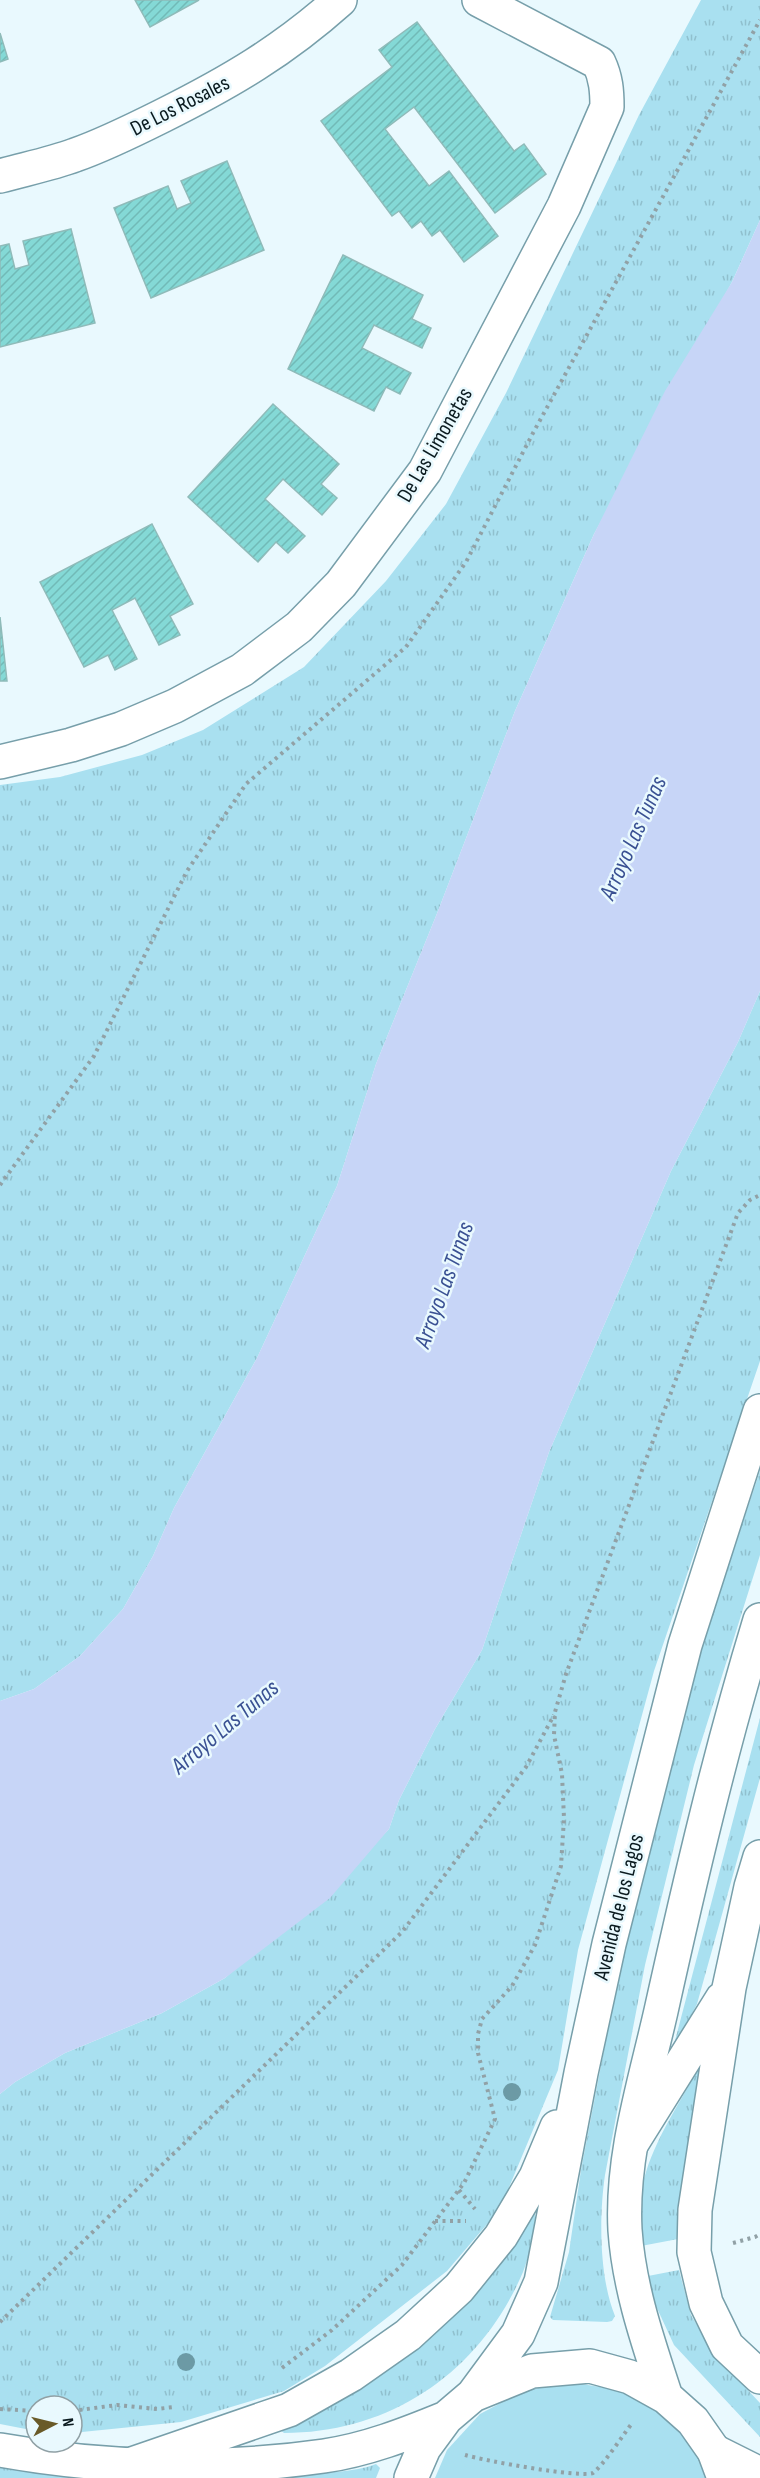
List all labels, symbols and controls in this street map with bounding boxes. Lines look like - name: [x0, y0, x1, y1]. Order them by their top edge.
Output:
- street label: De Los Rosales: [126, 69, 234, 142]
- street label: De Las Limonetas: [391, 383, 479, 507]
- water label: Arroyo Las Tunas: [593, 771, 673, 905]
- water label: Arroyo Las Tunas: [408, 1218, 480, 1353]
- water label: Arroyo Las Tunas: [164, 1673, 285, 1781]
- street label: Avenida de los Lagos: [588, 1831, 650, 1984]
- north arrow: [24, 2394, 84, 2454]
- text: N: [57, 2417, 77, 2428]

